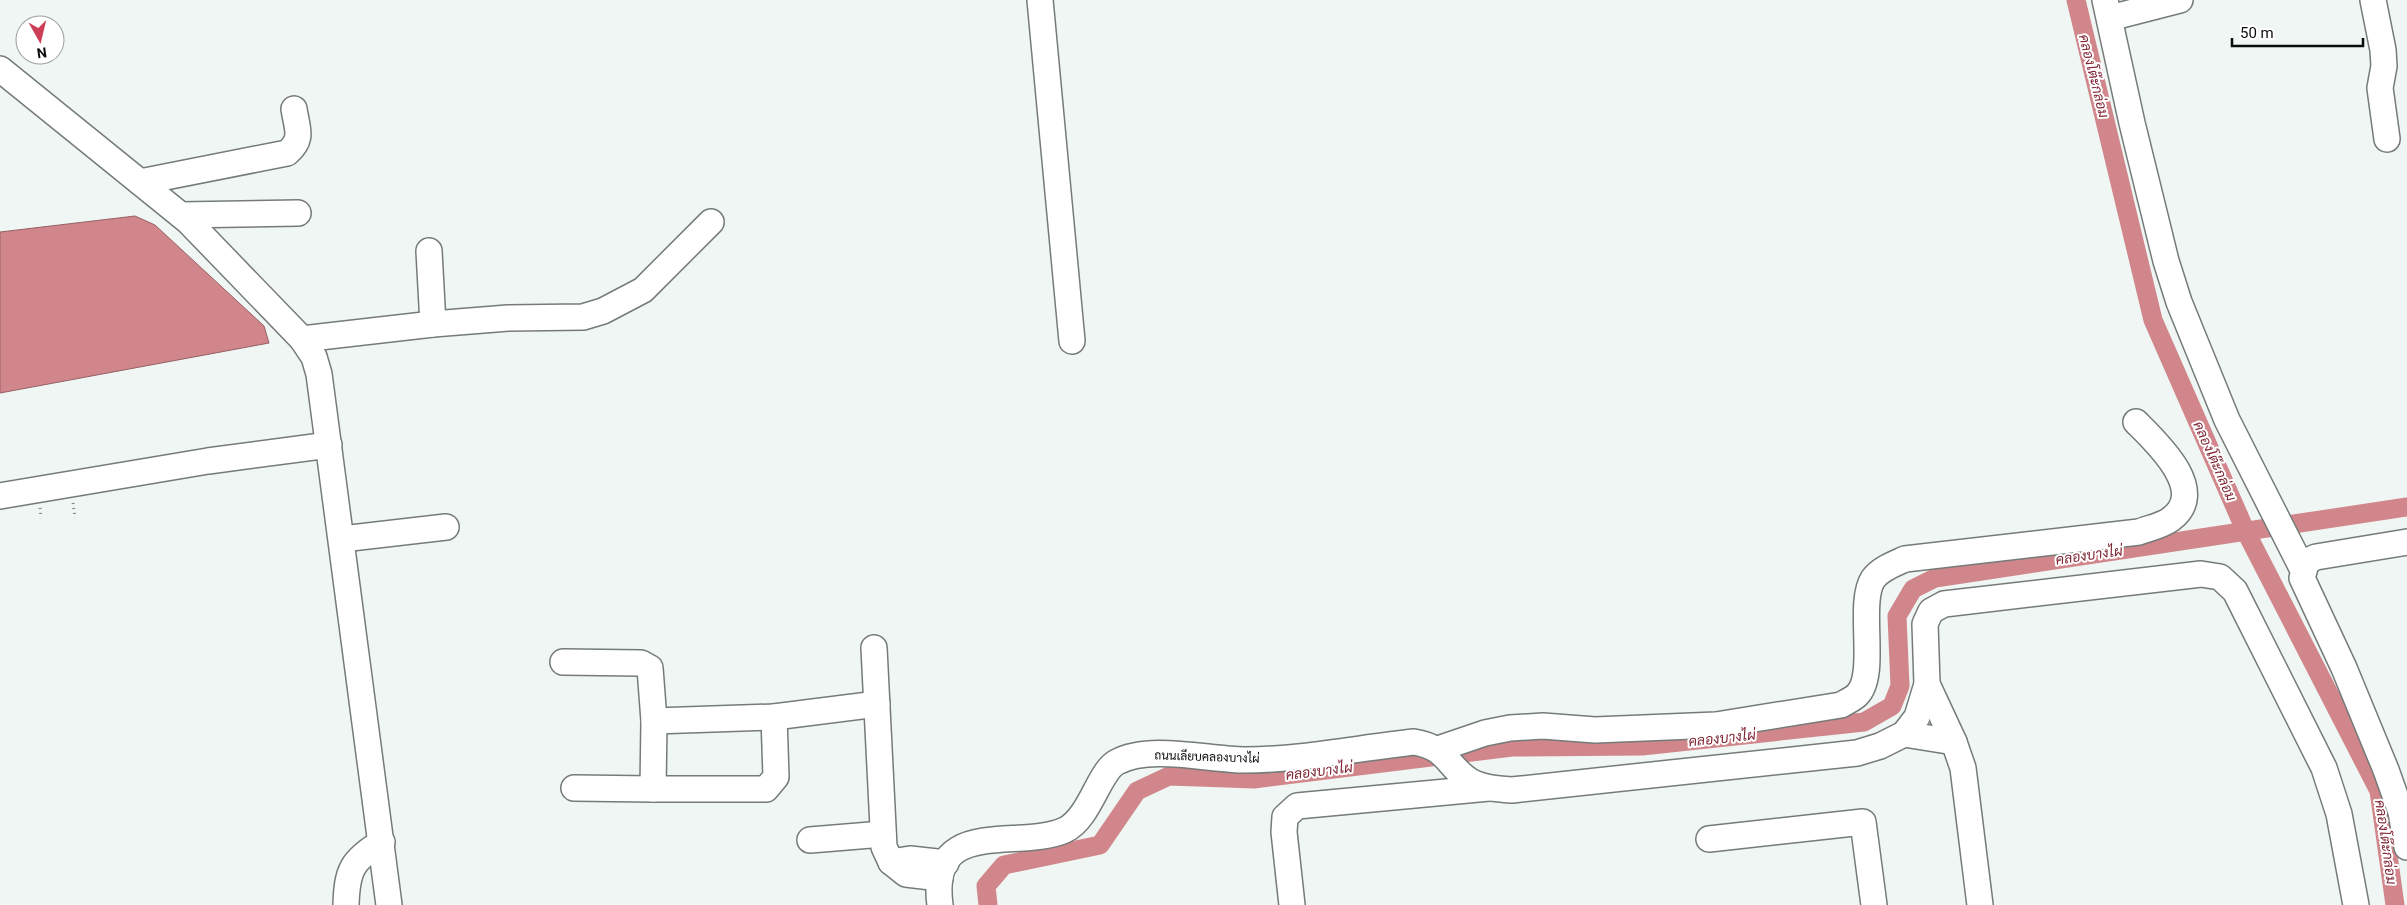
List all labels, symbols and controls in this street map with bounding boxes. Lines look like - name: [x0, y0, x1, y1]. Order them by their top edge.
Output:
- north arrow: [15, 15, 65, 65]
- scale bar: [2232, 15, 2363, 47]
- text: 50 m: [2240, 24, 2274, 42]
- water label: คลองโต๊ะกล่อม: [2076, 33, 2112, 120]
- text: N: [36, 44, 48, 61]
- water label: คลองโต๊ะกล่อม: [2190, 419, 2240, 504]
- water label: คลองบางไผ่: [2054, 542, 2125, 568]
- water label: คลองบางไผ่: [1688, 726, 1757, 749]
- street label: ถนนเลียบคลองบางไผ่: [1154, 747, 1260, 766]
- water label: คลองบางไผ่: [1285, 759, 1354, 783]
- water label: คลองโต๊ะกล่อม: [2372, 799, 2400, 886]

